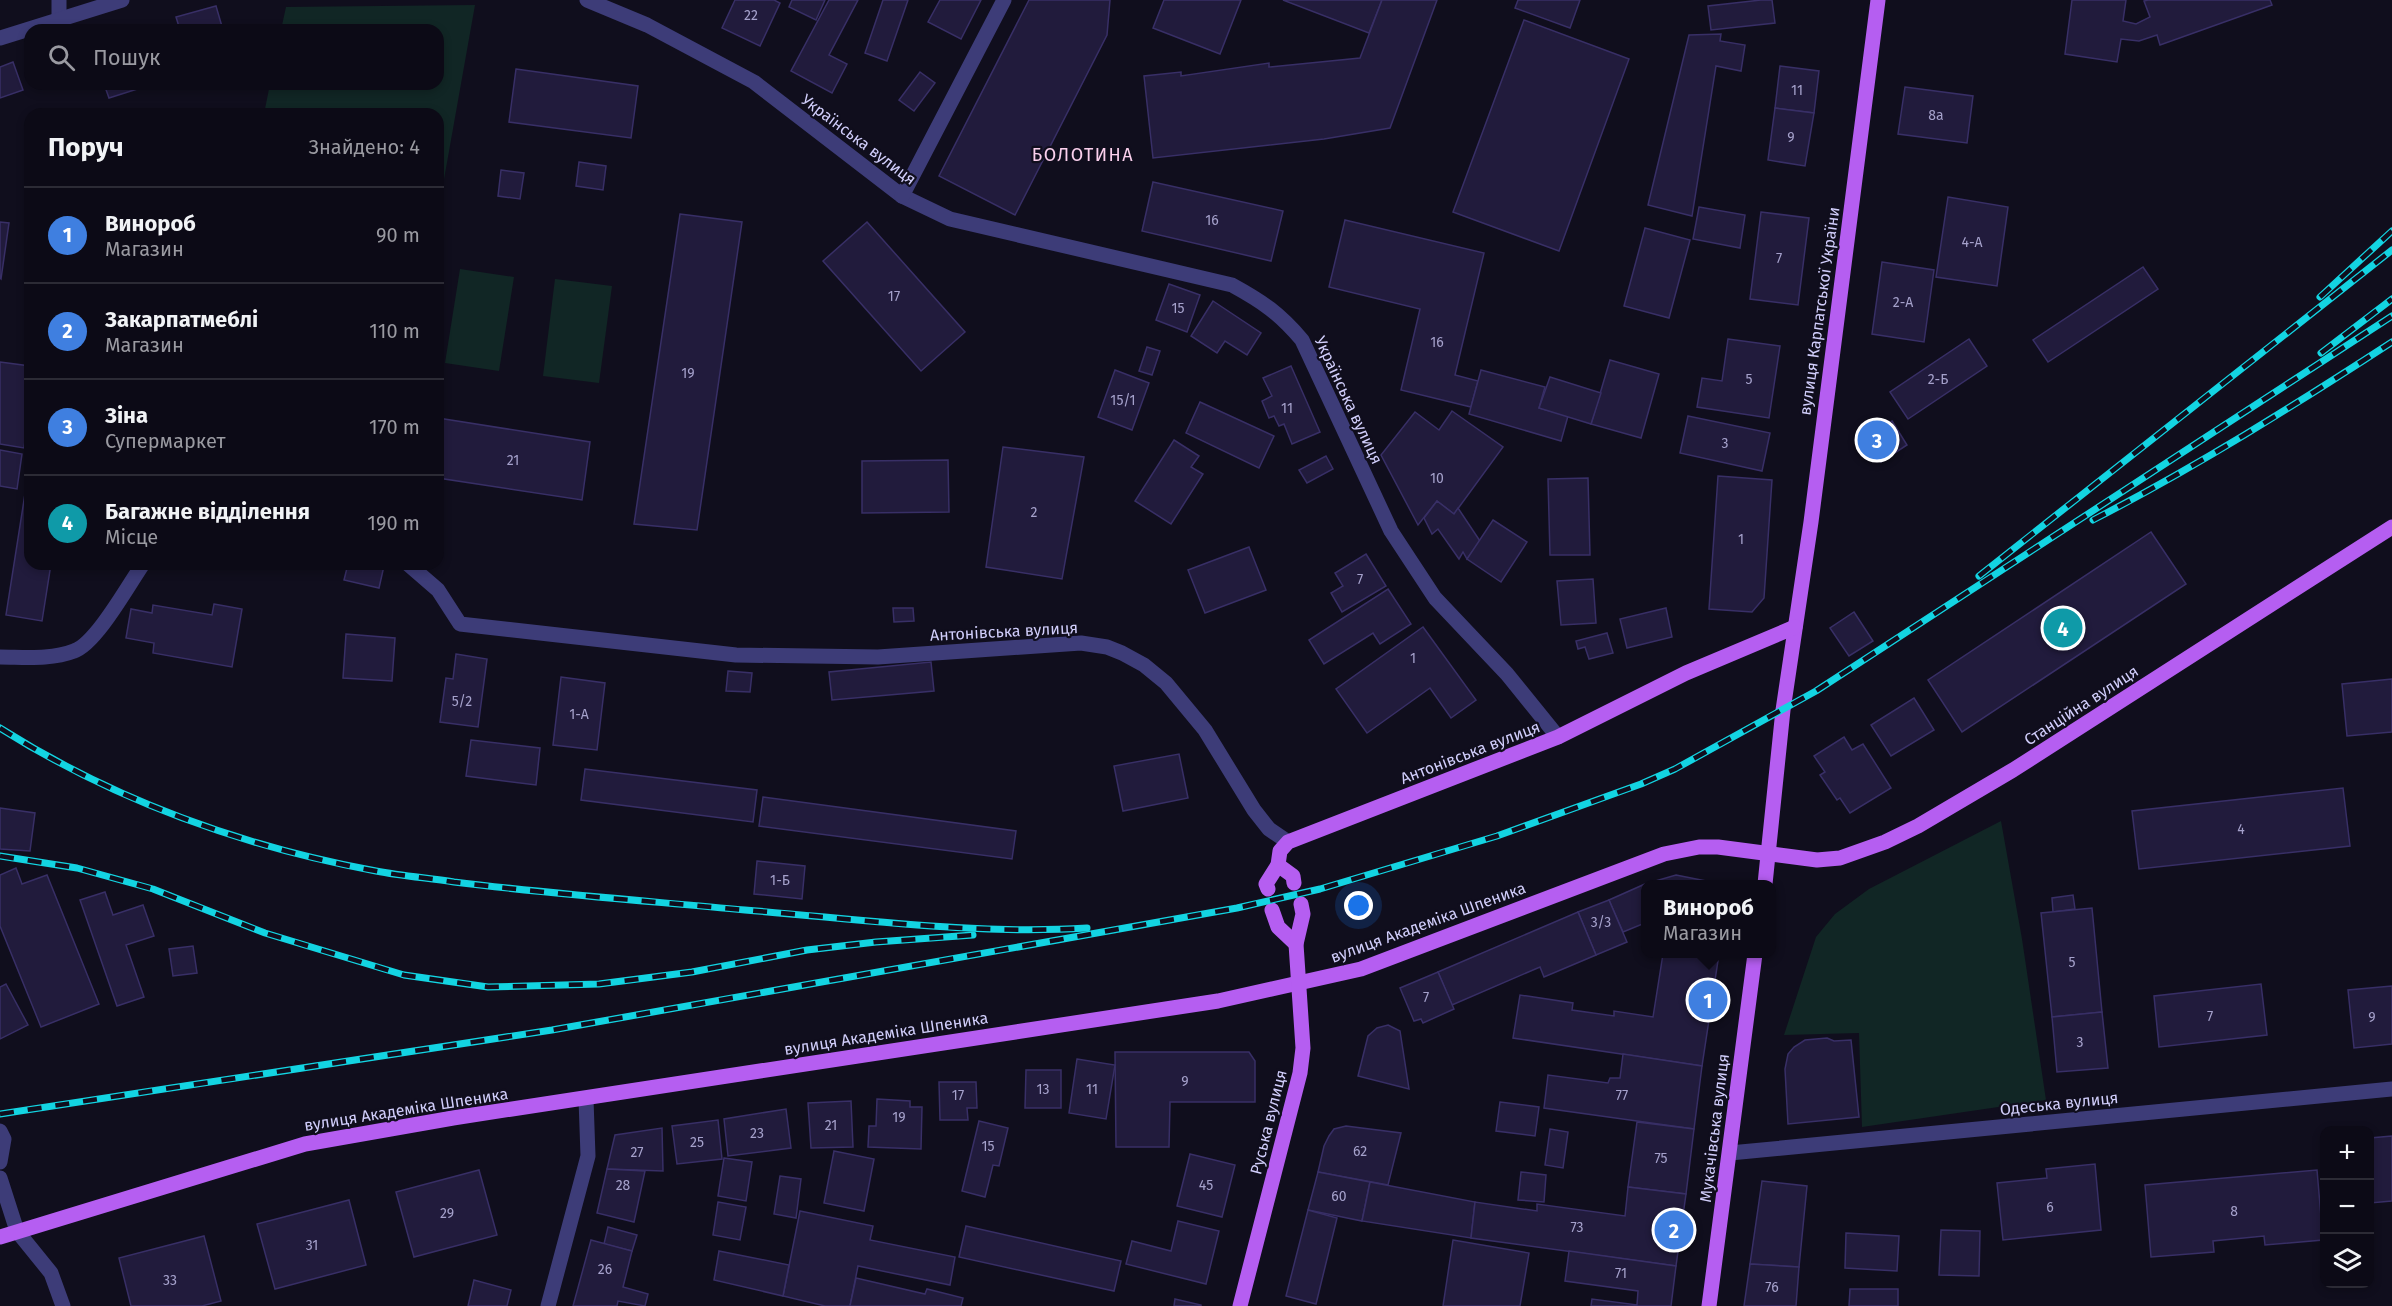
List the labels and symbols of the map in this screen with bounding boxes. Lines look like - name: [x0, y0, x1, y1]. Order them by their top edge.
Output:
- house number: 22: [744, 7, 758, 24]
- house number: 11: [1791, 82, 1803, 99]
- street label: Українська вулиця: [798, 90, 920, 189]
- house number: 8а: [1928, 107, 1944, 124]
- house number: 9: [1787, 129, 1795, 146]
- district label: БОЛОТИНА: [1032, 144, 1134, 166]
- street label: вулиця Карпатської України: [1795, 206, 1844, 416]
- house number: 16: [1205, 212, 1219, 229]
- house number: 4-А: [1962, 234, 1982, 251]
- house number: 7: [1776, 250, 1782, 267]
- house number: 17: [888, 288, 900, 305]
- house number: 2-А: [1893, 294, 1913, 311]
- house number: 15: [1171, 300, 1185, 317]
- street label: Українська вулиця: [1311, 333, 1387, 467]
- house number: 16: [1430, 334, 1444, 351]
- house number: 19: [681, 365, 695, 382]
- house number: 5: [1745, 371, 1753, 388]
- house number: 2-Б: [1928, 371, 1948, 388]
- house number: 15/1: [1110, 392, 1136, 409]
- house number: 11: [1281, 400, 1293, 417]
- pin: 3: [1858, 418, 1896, 462]
- house number: 3: [1722, 435, 1729, 452]
- house number: 21: [507, 452, 519, 469]
- house number: 10: [1430, 470, 1444, 487]
- house number: 2: [1031, 504, 1038, 521]
- house number: 1: [1738, 531, 1744, 548]
- house number: 7: [1357, 571, 1363, 588]
- pin: 4: [2044, 606, 2082, 650]
- street label: Антонівська вулиця: [930, 618, 1079, 645]
- house number: 1: [1410, 650, 1416, 667]
- street label: Станційна вулиця: [2021, 661, 2142, 749]
- house number: 5/2: [452, 693, 472, 710]
- house number: 1-А: [569, 706, 589, 723]
- street label: Антонівська вулиця: [1398, 717, 1543, 788]
- house number: 4: [2237, 821, 2245, 838]
- house number: 1-Б: [770, 872, 790, 889]
- street label: вулиця Академіка Шпеника: [1328, 878, 1528, 967]
- your location: [1344, 891, 1373, 920]
- house number: 3/3: [1591, 914, 1611, 931]
- house number: 5: [2068, 954, 2076, 971]
- pin: 1: [1688, 978, 1728, 1022]
- house number: 7: [1423, 989, 1429, 1006]
- street label: вулиця Академіка Шпеника: [783, 1008, 989, 1059]
- house number: 7: [2207, 1008, 2213, 1025]
- house number: 9: [2368, 1009, 2376, 1026]
- house number: 3: [2077, 1034, 2084, 1051]
- street label: Мукачівська вулиця: [1696, 1053, 1733, 1204]
- street label: Руська вулиця: [1246, 1068, 1291, 1177]
- house number: 9: [1181, 1073, 1189, 1090]
- house number: 13: [1036, 1081, 1050, 1098]
- house number: 11: [1086, 1081, 1098, 1098]
- street label: вулиця Академіка Шпеника: [303, 1084, 509, 1135]
- house number: 17: [952, 1087, 964, 1104]
- house number: 77: [1616, 1087, 1628, 1104]
- street label: Одеська вулиця: [1999, 1088, 2119, 1119]
- house number: 19: [892, 1109, 906, 1126]
- house number: 21: [825, 1117, 837, 1134]
- house number: 23: [750, 1125, 764, 1142]
- house number: 25: [690, 1134, 704, 1151]
- house number: 15: [981, 1138, 995, 1155]
- house number: 62: [1353, 1143, 1367, 1160]
- house number: 27: [630, 1144, 644, 1161]
- house number: 75: [1654, 1150, 1668, 1167]
- house number: 28: [616, 1177, 631, 1194]
- house number: 45: [1199, 1177, 1213, 1194]
- house number: 60: [1331, 1188, 1347, 1205]
- house number: 6: [2046, 1199, 2054, 1216]
- house number: 8: [2230, 1203, 2238, 1220]
- house number: 29: [440, 1205, 454, 1222]
- pin: 2: [1654, 1208, 1694, 1252]
- house number: 73: [1570, 1219, 1584, 1236]
- house number: 31: [306, 1237, 318, 1254]
- house number: 26: [598, 1261, 612, 1278]
- house number: 71: [1615, 1265, 1627, 1282]
- house number: 33: [163, 1272, 177, 1289]
- house number: 76: [1765, 1279, 1779, 1296]

